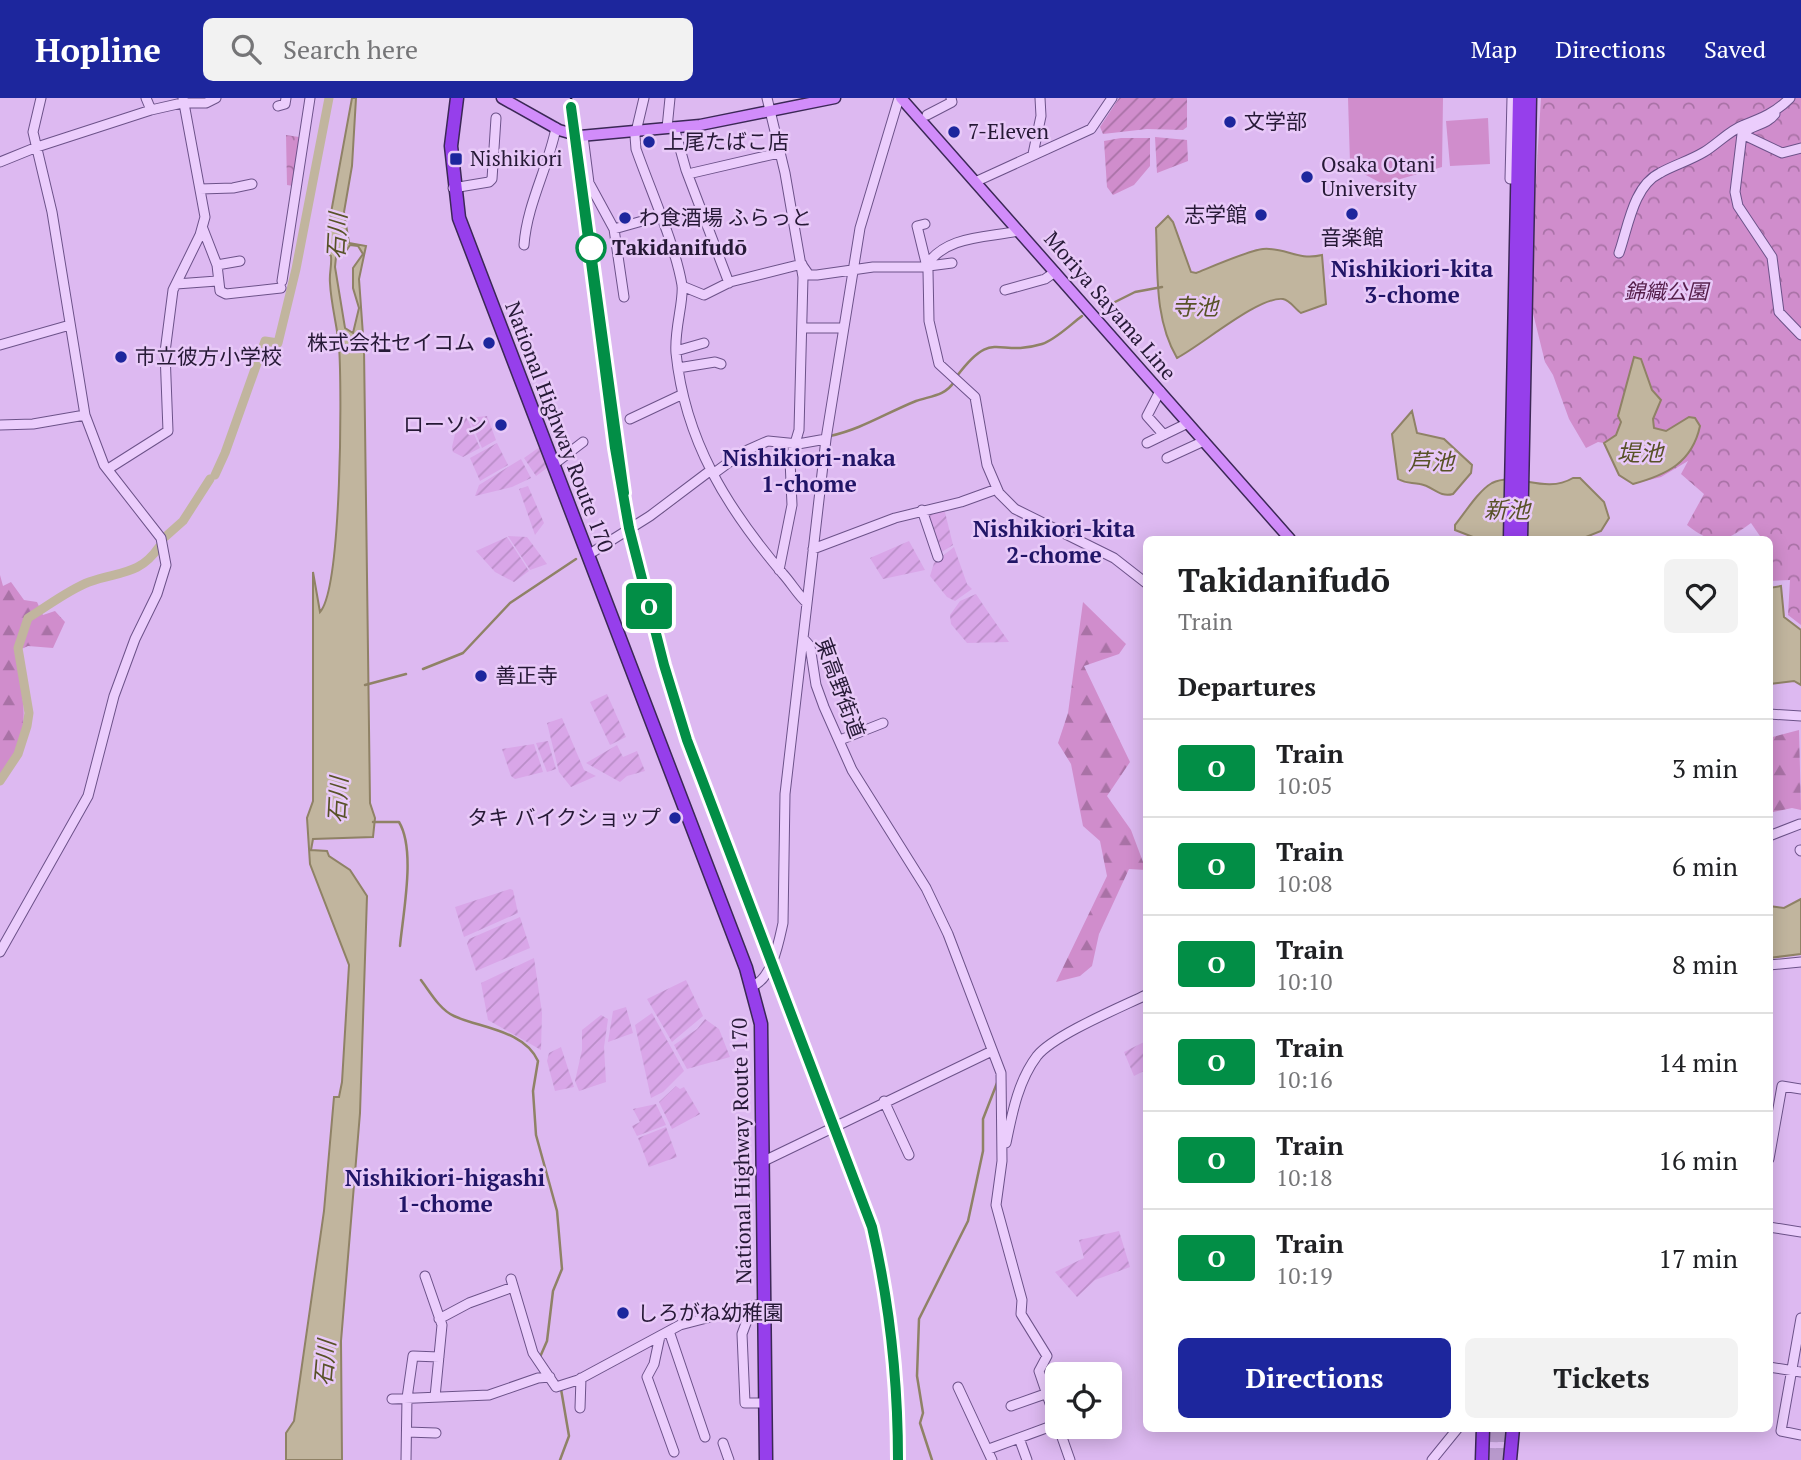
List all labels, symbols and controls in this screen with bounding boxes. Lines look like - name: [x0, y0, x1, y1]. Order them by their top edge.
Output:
- search box: [203, 18, 693, 81]
- text: Hopline: [35, 28, 161, 71]
- icon: search: [227, 30, 265, 68]
- text: Search here: [283, 32, 418, 66]
- text: Map: [1471, 33, 1517, 65]
- text: Directions: [1555, 33, 1666, 65]
- text: Saved: [1704, 33, 1766, 65]
- place label: 文学部: [1244, 107, 1307, 135]
- marker: 文学部: [1222, 114, 1238, 130]
- place label: 7-Eleven: [968, 117, 1050, 145]
- marker: 7-Eleven: [946, 124, 962, 140]
- place label: 上尾たばこ店: [663, 127, 789, 155]
- marker: 上尾たばこ店: [641, 134, 657, 150]
- place label: Nishikiori: [470, 144, 563, 172]
- place label: Osaka Otani University: [1321, 150, 1436, 202]
- marker: Nishikiori: [448, 151, 464, 167]
- marker: Osaka Otani University: [1299, 169, 1315, 185]
- place label: 志学館: [1184, 200, 1247, 228]
- place label: わ食酒場 ふらっと: [639, 203, 812, 231]
- marker: 音楽館: [1344, 206, 1360, 222]
- marker: 志学館: [1253, 207, 1269, 223]
- water label: 石川: [320, 209, 353, 260]
- marker: わ食酒場 ふらっと: [617, 210, 633, 226]
- place label: 音楽館: [1321, 223, 1384, 251]
- street label: Moriya Sayama Line: [1038, 225, 1183, 386]
- marker: Takidanifudō: [576, 233, 606, 263]
- place label: Takidanifudō: [612, 233, 747, 261]
- district label: Nishikiori-kita 3-chome: [1331, 253, 1494, 310]
- park label: 錦織公園: [1624, 277, 1711, 305]
- water label: 寺池: [1172, 291, 1220, 322]
- street label: National Highway Route 170: [499, 297, 621, 556]
- place label: 株式会社セイコム: [307, 328, 475, 356]
- marker: 株式会社セイコム: [481, 335, 497, 351]
- place label: 市立彼方小学校: [135, 342, 282, 370]
- marker: 市立彼方小学校: [113, 349, 129, 365]
- place label: ローソン: [403, 410, 487, 438]
- marker: ローソン: [493, 417, 509, 433]
- water label: 堤池: [1617, 437, 1665, 468]
- district label: Nishikiori-naka 1-chome: [722, 442, 896, 499]
- water label: 芦池: [1408, 446, 1456, 477]
- water label: 新池: [1484, 494, 1532, 525]
- district label: Nishikiori-kita 2-chome: [973, 513, 1136, 570]
- text: Takidanifudō: [1178, 558, 1390, 601]
- button: heart: [1664, 559, 1738, 633]
- line badge: O: [626, 583, 672, 629]
- text: O: [640, 590, 658, 622]
- text: Train: [1178, 606, 1233, 637]
- street label: 東高野街道: [810, 634, 872, 742]
- place label: 善正寺: [495, 661, 558, 689]
- marker: 善正寺: [473, 668, 489, 684]
- text: Departures: [1178, 669, 1316, 703]
- text: Train: [1276, 736, 1344, 770]
- text: 3 min: [1672, 751, 1738, 785]
- text: O: [1207, 752, 1226, 784]
- text: 10:05: [1276, 770, 1333, 801]
- water label: 石川: [321, 773, 354, 824]
- place label: タキ バイクショップ: [467, 803, 661, 831]
- marker: タキ バイクショップ: [667, 810, 683, 826]
- text: Train: [1276, 834, 1344, 868]
- text: 6 min: [1672, 849, 1738, 883]
- text: O: [1207, 850, 1226, 882]
- text: 10:08: [1276, 868, 1333, 899]
- text: Train: [1276, 932, 1344, 966]
- text: 8 min: [1672, 947, 1738, 981]
- text: O: [1207, 948, 1226, 980]
- text: 10:10: [1276, 966, 1333, 997]
- street label: National Highway Route 170: [725, 1018, 757, 1284]
- text: Train: [1276, 1030, 1344, 1064]
- text: 14 min: [1658, 1045, 1738, 1079]
- text: O: [1207, 1046, 1226, 1078]
- text: 10:16: [1276, 1064, 1333, 1095]
- text: Train: [1276, 1128, 1344, 1162]
- text: 16 min: [1658, 1143, 1738, 1177]
- text: O: [1207, 1144, 1226, 1176]
- district label: Nishikiori-higashi 1-chome: [345, 1162, 546, 1219]
- text: 10:18: [1276, 1162, 1333, 1193]
- text: Train: [1276, 1226, 1344, 1260]
- text: 17 min: [1658, 1241, 1738, 1275]
- text: O: [1207, 1242, 1226, 1274]
- text: 10:19: [1276, 1260, 1333, 1291]
- place label: しろがね幼稚園: [637, 1298, 784, 1326]
- marker: しろがね幼稚園: [615, 1305, 631, 1321]
- water label: 石川: [307, 1336, 342, 1387]
- button: Directions: [1178, 1338, 1451, 1418]
- button: Tickets: [1465, 1338, 1738, 1418]
- map controls: [1045, 1362, 1122, 1439]
- button: locate: [1045, 1362, 1122, 1439]

